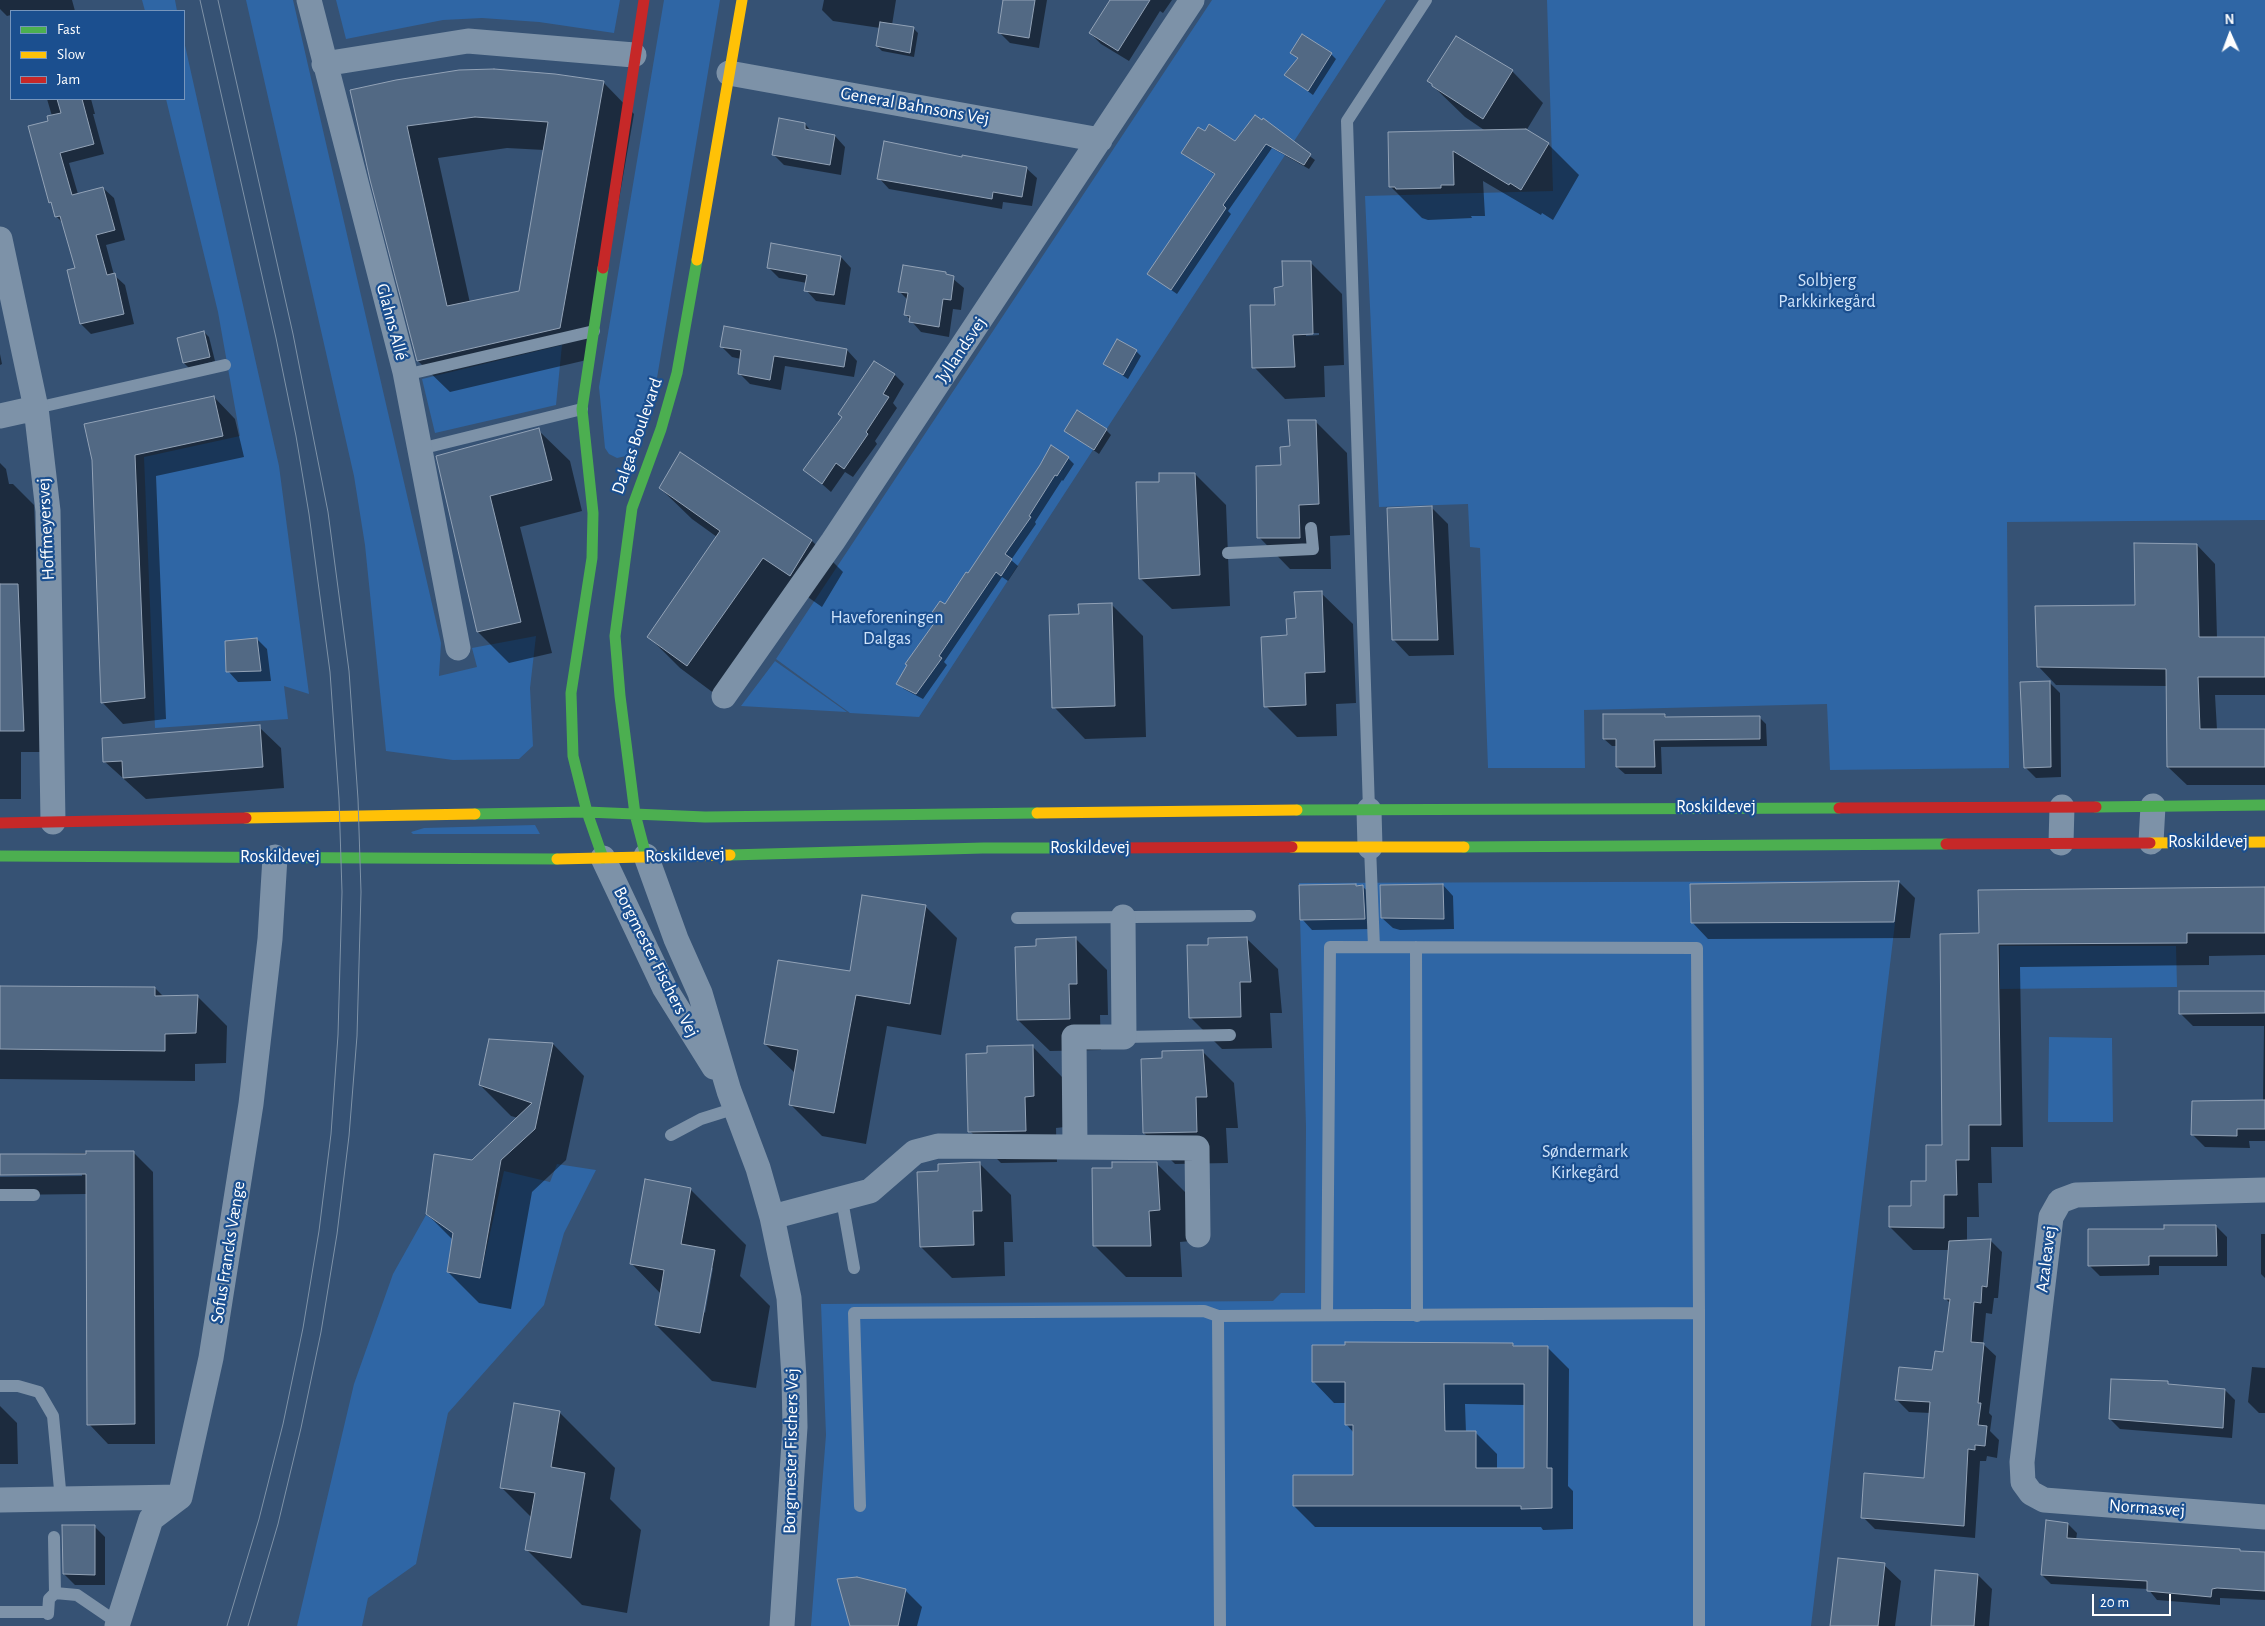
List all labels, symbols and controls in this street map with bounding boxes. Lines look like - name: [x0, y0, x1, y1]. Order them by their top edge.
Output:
- legend: [10, 10, 185, 100]
- north arrow: [2205, 10, 2255, 60]
- text: N: [2224, 13, 2235, 27]
- text: Fast: [57, 22, 80, 37]
- text: Slow: [57, 47, 85, 62]
- text: Jam: [57, 72, 80, 87]
- street label: General Bahnsons Vej: [839, 82, 991, 130]
- park label: Solbjerg Parkkirkegård: [1778, 270, 1876, 312]
- street label: Glahns Allé: [371, 281, 413, 363]
- street label: Jyllandsvej: [931, 313, 991, 387]
- street label: Dalgas Boulevard: [607, 375, 667, 497]
- street label: Hoffmeyersvej: [33, 477, 59, 581]
- park label: Haveforeningen Dalgas: [831, 607, 943, 650]
- street label: Roskildevej: [1676, 796, 1756, 818]
- street label: Roskildevej: [2168, 831, 2248, 853]
- street label: Roskildevej: [1050, 837, 1130, 859]
- street label: Roskildevej: [645, 843, 725, 867]
- street label: Roskildevej: [240, 846, 320, 868]
- street label: Borgmester Fischers Vej: [609, 883, 703, 1041]
- park label: Søndermark Kirkegård: [1542, 1141, 1628, 1184]
- street label: Sofus Francks Vænge: [206, 1179, 250, 1325]
- street label: Azaleavej: [2031, 1224, 2061, 1294]
- street label: Borgmester Fischers Vej: [779, 1368, 803, 1534]
- street label: Normasvej: [2108, 1495, 2186, 1521]
- scale bar: [2095, 1584, 2174, 1616]
- text: 20 m: [2100, 1595, 2129, 1610]

